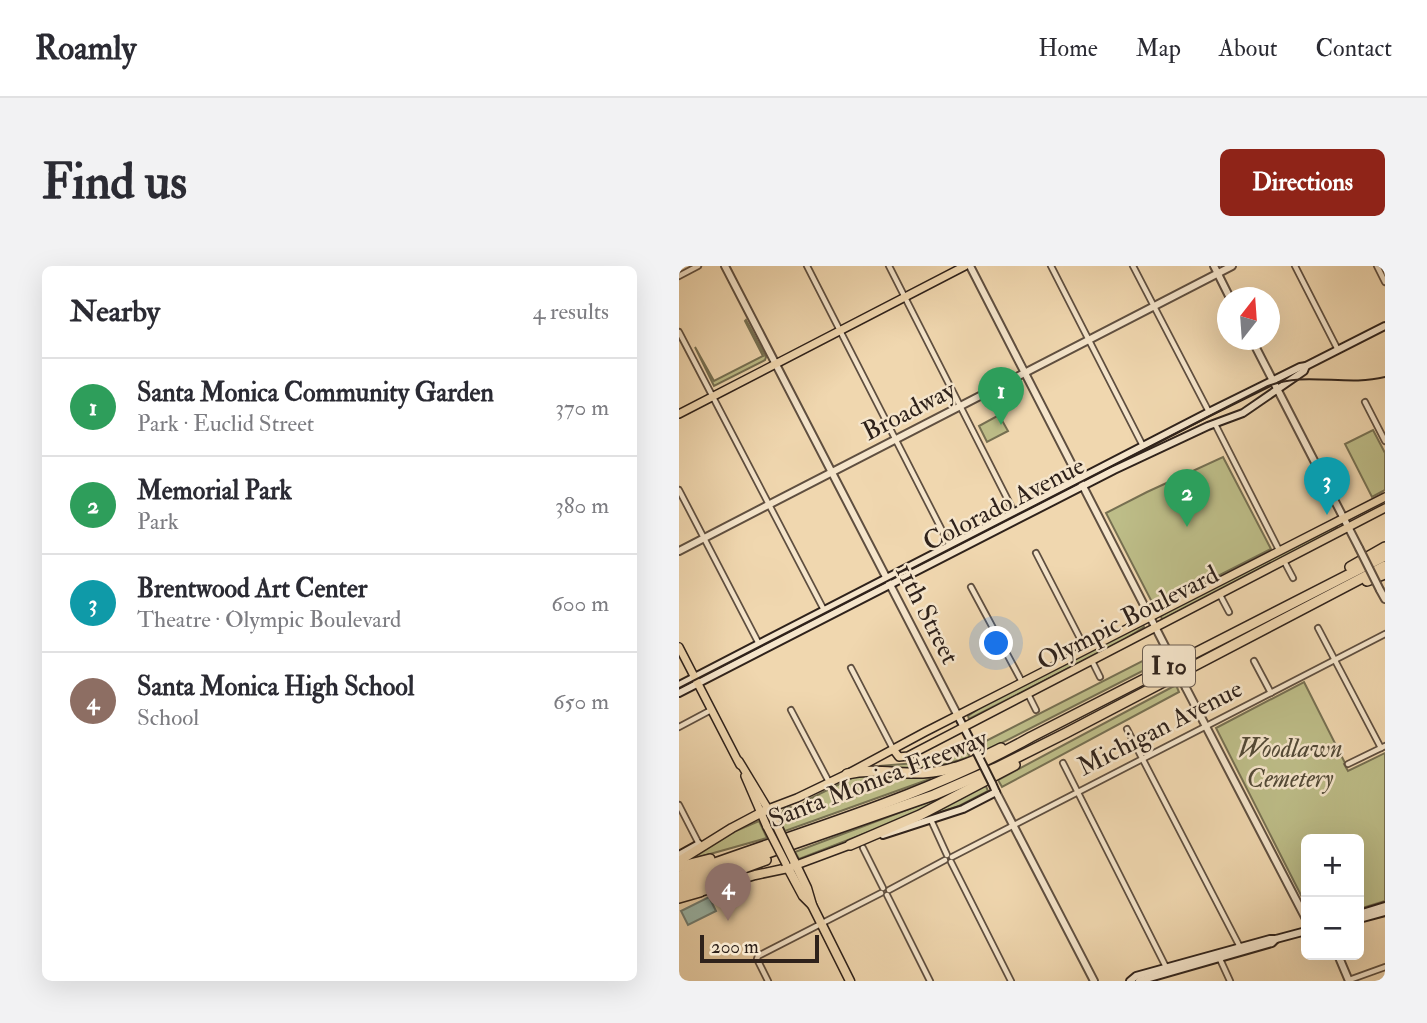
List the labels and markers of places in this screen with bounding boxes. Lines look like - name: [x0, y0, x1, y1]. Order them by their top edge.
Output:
- pin: 1: [978, 367, 1024, 425]
- pin: 3: [1304, 457, 1350, 515]
- pin: 2: [1164, 469, 1210, 527]
- pin: 4: [705, 863, 751, 921]

